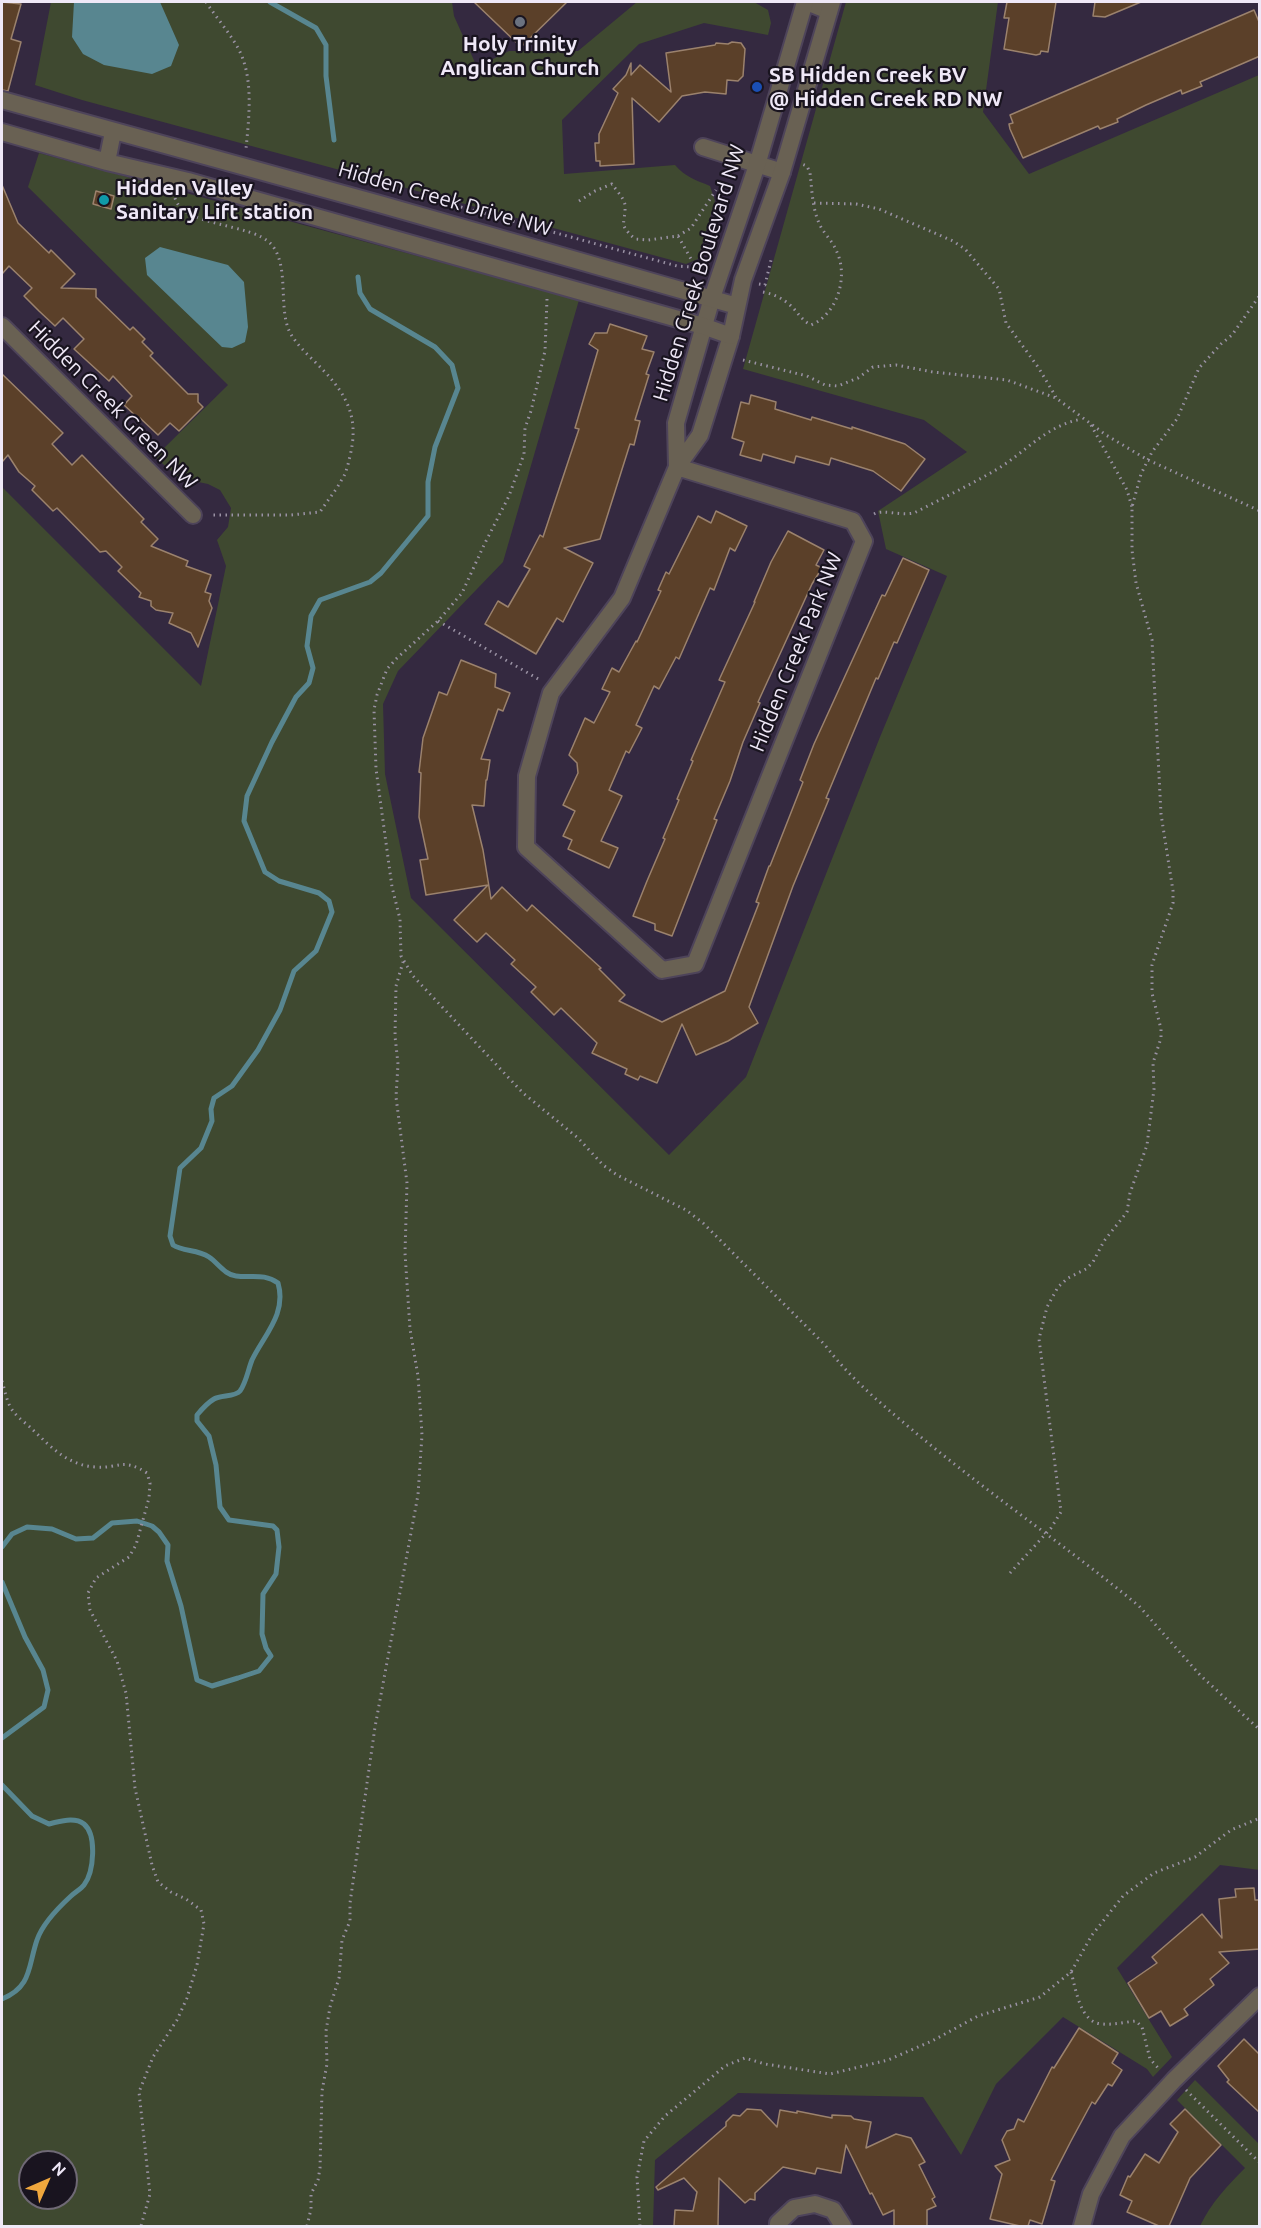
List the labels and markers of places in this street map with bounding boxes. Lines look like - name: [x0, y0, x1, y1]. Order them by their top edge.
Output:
- marker: Holy Trinity Anglican Church: [513, 15, 527, 29]
- place label: Holy Trinity Anglican Church: [440, 31, 600, 81]
- place label: SB Hidden Creek BV @ Hidden Creek RD NW: [769, 62, 1002, 112]
- marker: SB Hidden Creek BV @ Hidden Creek RD NW: [750, 80, 764, 94]
- place label: Hidden Valley Sanitary Lift station: [116, 175, 313, 225]
- marker: Hidden Valley Sanitary Lift station: [97, 193, 111, 207]

